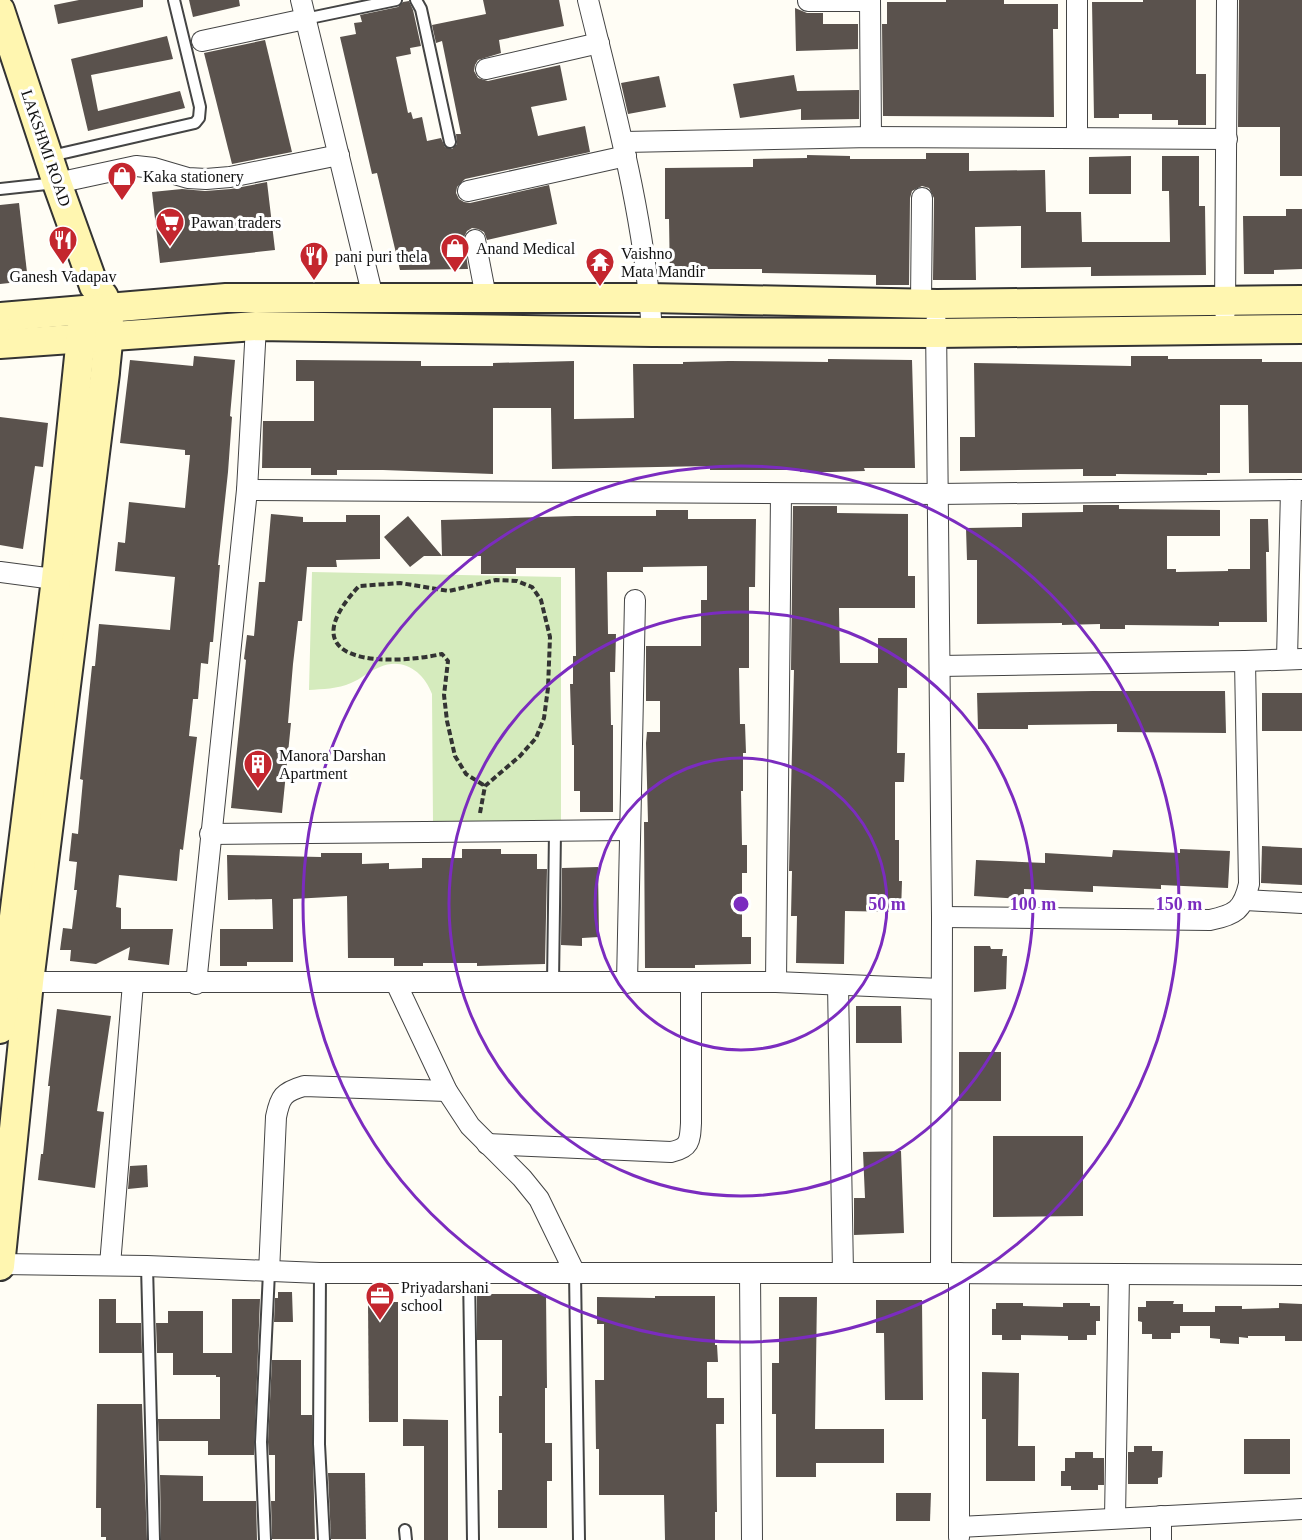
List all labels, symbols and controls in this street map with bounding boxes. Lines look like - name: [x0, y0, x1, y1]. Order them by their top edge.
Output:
- street label: LAKSHMI ROAD: [18, 87, 74, 209]
- shop icon: Kaka stationery: [106, 160, 138, 202]
- place label: Kaka stationery: [143, 168, 244, 186]
- supermarket icon: Pawan traders: [154, 206, 186, 248]
- place label: Pawan traders: [191, 214, 281, 231]
- restaurant icon: Ganesh Vadapav: [47, 224, 79, 266]
- shop icon: Anand Medical: [439, 232, 471, 274]
- restaurant icon: pani puri thela: [298, 240, 330, 282]
- place label: Anand Medical: [476, 240, 576, 257]
- place label: Vaishno Mata Mandir: [621, 245, 706, 280]
- temple icon: Vaishno Mata Mandir: [584, 246, 616, 288]
- place label: pani puri thela: [335, 248, 427, 266]
- place label: Ganesh Vadapav: [10, 268, 116, 286]
- place label: Manora Darshan Apartment: [279, 747, 386, 783]
- building icon: Manora Darshan Apartment: [242, 748, 274, 790]
- centre of rings: [731, 894, 751, 914]
- text: 50 m: [868, 894, 906, 914]
- text: 100 m: [1010, 894, 1056, 914]
- text: 150 m: [1156, 894, 1202, 914]
- place label: Priyadarshani school: [401, 1279, 490, 1314]
- office icon: Priyadarshani school: [364, 1280, 396, 1322]

